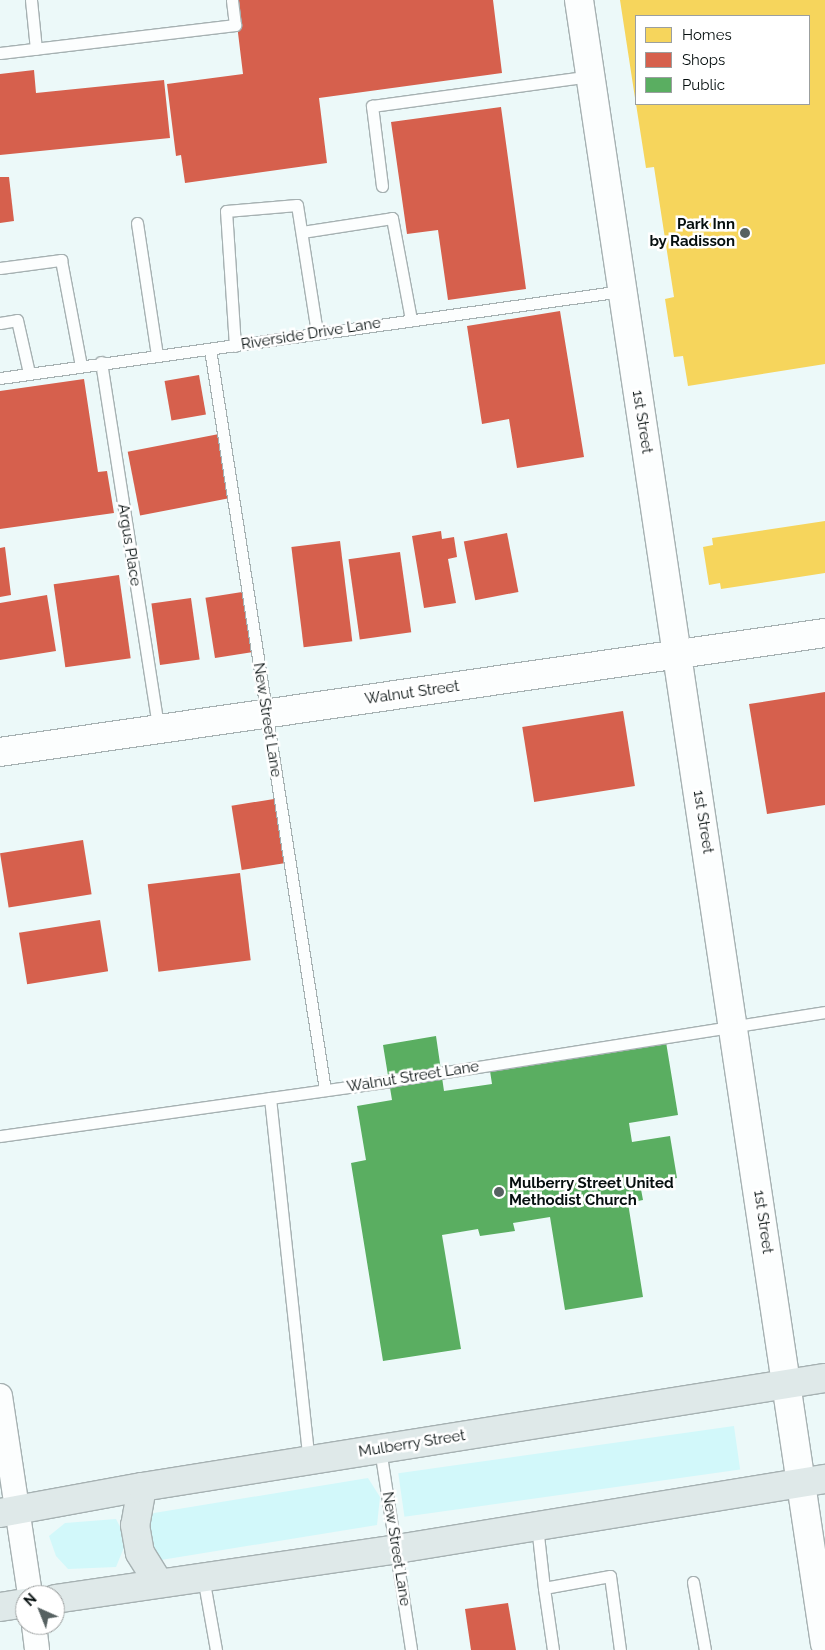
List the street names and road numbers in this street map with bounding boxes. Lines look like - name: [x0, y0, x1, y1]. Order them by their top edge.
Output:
- street label: Riverside Drive Lane: [240, 314, 382, 354]
- street label: 1st Street: [628, 389, 656, 455]
- street label: Argus Place: [114, 503, 144, 587]
- street label: New Street Lane: [249, 661, 285, 779]
- street label: Walnut Street: [364, 677, 460, 709]
- street label: 1st Street: [689, 789, 717, 855]
- street label: Walnut Street Lane: [346, 1058, 480, 1096]
- street label: 1st Street: [750, 1189, 776, 1255]
- street label: Mulberry Street: [357, 1427, 467, 1461]
- street label: New Street Lane: [378, 1490, 414, 1608]

